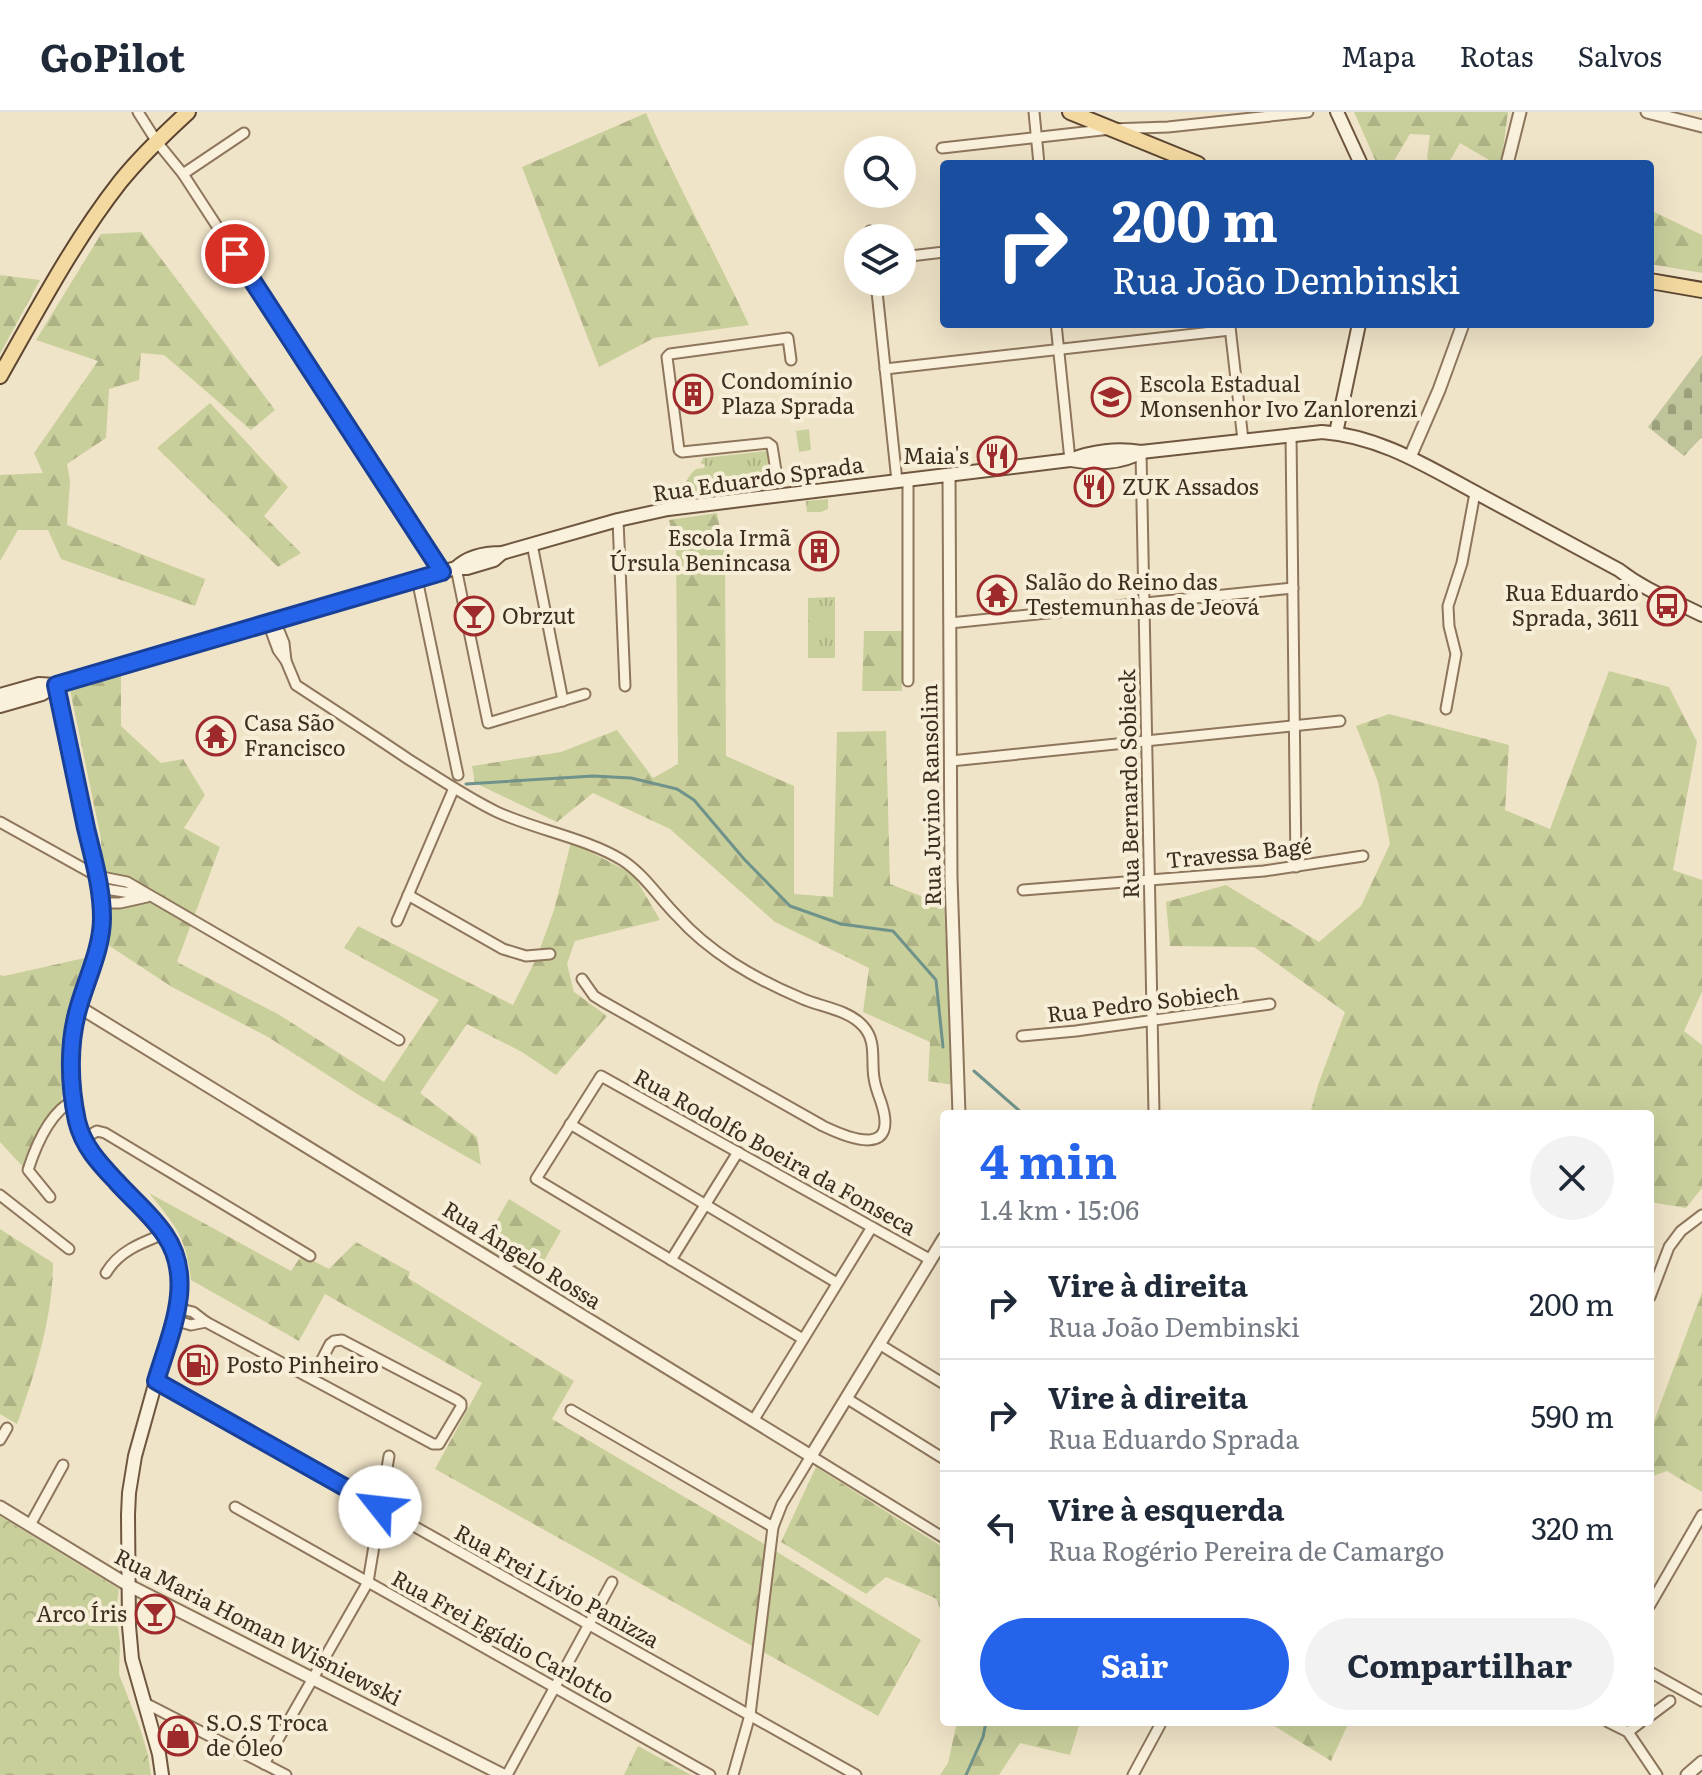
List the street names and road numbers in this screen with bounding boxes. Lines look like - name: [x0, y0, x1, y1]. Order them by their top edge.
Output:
- street label: Rua Eduardo Sprada: [650, 446, 865, 509]
- street label: Rua Bernardo Sobieck: [1109, 668, 1146, 899]
- street label: Rua Juvino Ransolim: [911, 684, 948, 906]
- street label: Travessa Bagé: [1164, 827, 1313, 876]
- street label: Rua Pedro Sobiech: [1045, 973, 1241, 1030]
- street label: Rua Rodolfo Boeira da Fonseca: [628, 1059, 923, 1242]
- street label: Rua Ângelo Rossa: [437, 1191, 609, 1316]
- street label: Rua Frei Lívio Panizza: [449, 1515, 666, 1655]
- street label: Rua Maria Homan Wisniewski: [109, 1539, 408, 1713]
- street label: Rua Frei Egídio Carlotto: [386, 1561, 621, 1711]

